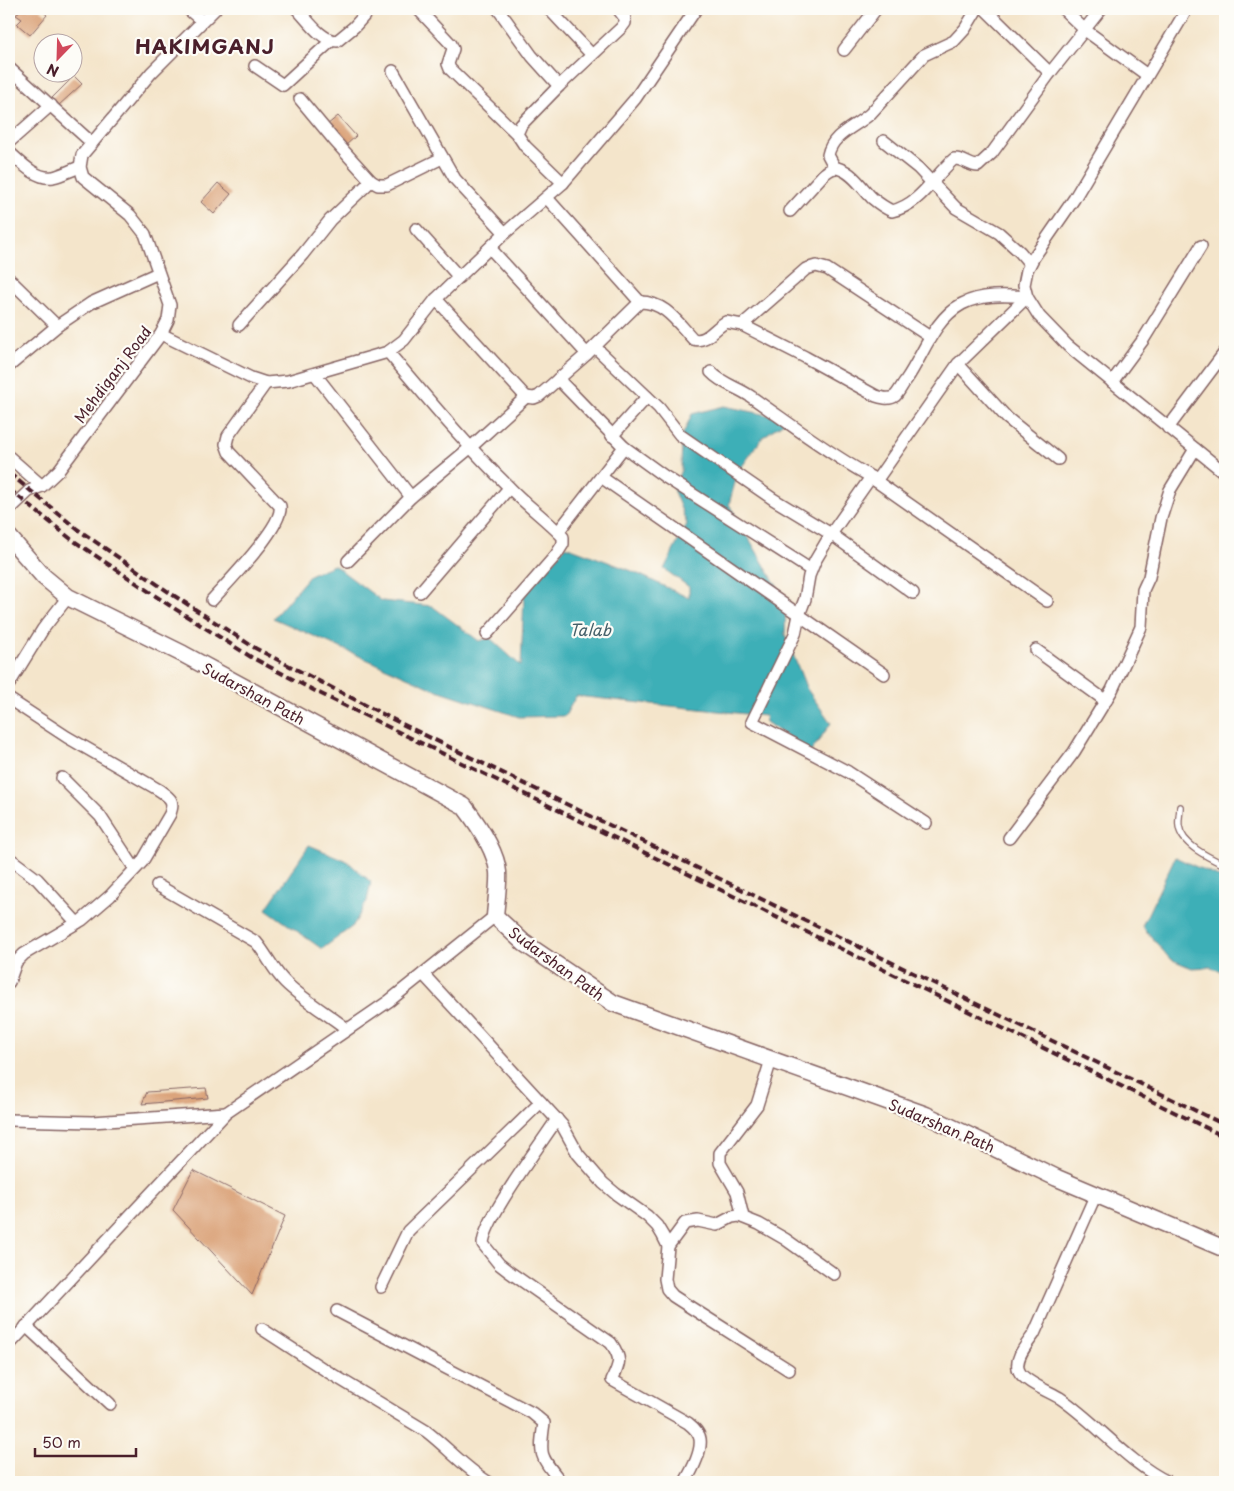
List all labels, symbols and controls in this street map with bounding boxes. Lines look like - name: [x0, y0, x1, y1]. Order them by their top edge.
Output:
- district label: HAKIMGANJ: [135, 31, 275, 61]
- north arrow: [32, 32, 82, 82]
- text: N: [44, 59, 62, 82]
- street label: Mehdiganj Road: [68, 321, 156, 427]
- water label: Talab: [569, 617, 612, 641]
- street label: Sudarshan Path: [199, 656, 309, 730]
- street label: Sudarshan Path: [504, 920, 610, 1006]
- street label: Sudarshan Path: [885, 1092, 999, 1158]
- scale bar: [35, 1426, 136, 1458]
- text: 50 m: [42, 1430, 81, 1453]

